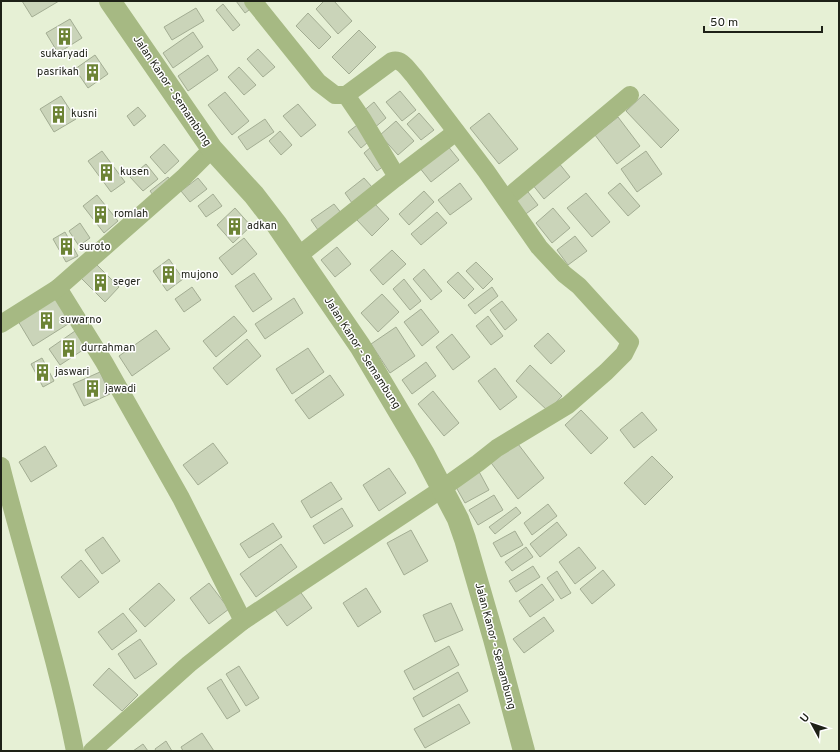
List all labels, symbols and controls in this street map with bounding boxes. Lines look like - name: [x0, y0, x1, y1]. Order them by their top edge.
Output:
- scale bar: [704, 8, 822, 34]
- text: 50 m: [710, 15, 738, 31]
- building icon: sukaryadi: [54, 26, 74, 46]
- street label: Jalan Kanor - Semambung: [130, 33, 214, 149]
- place label: sukaryadi: [40, 47, 88, 61]
- building icon: pasrikah: [82, 62, 102, 82]
- place label: pasrikah: [37, 65, 79, 79]
- building icon: kusni: [48, 104, 68, 124]
- place label: kusni: [71, 107, 97, 121]
- building icon: kusen: [97, 162, 117, 182]
- place label: kusen: [120, 165, 149, 179]
- building icon: romlah: [91, 204, 111, 224]
- place label: romlah: [114, 207, 148, 221]
- building icon: adkan: [224, 216, 244, 236]
- place label: adkan: [247, 219, 277, 233]
- building icon: suroto: [56, 237, 76, 257]
- place label: suroto: [79, 240, 111, 254]
- building icon: mujono: [158, 265, 178, 285]
- place label: mujono: [181, 268, 218, 282]
- building icon: seger: [90, 272, 110, 292]
- place label: seger: [113, 275, 141, 289]
- street label: Jalan Kanor - Semambung: [321, 294, 403, 412]
- building icon: suwarno: [37, 310, 57, 330]
- place label: suwarno: [60, 313, 102, 327]
- building icon: durrahman: [58, 338, 78, 358]
- place label: durrahman: [81, 341, 135, 355]
- building icon: jaswari: [32, 362, 52, 382]
- place label: jaswari: [54, 365, 89, 379]
- building icon: jawadi: [82, 379, 102, 399]
- place label: jawadi: [104, 382, 136, 396]
- street label: Jalan Kanor - Semambung: [471, 581, 519, 711]
- north arrow: [792, 704, 832, 744]
- text: U: [797, 711, 813, 726]

